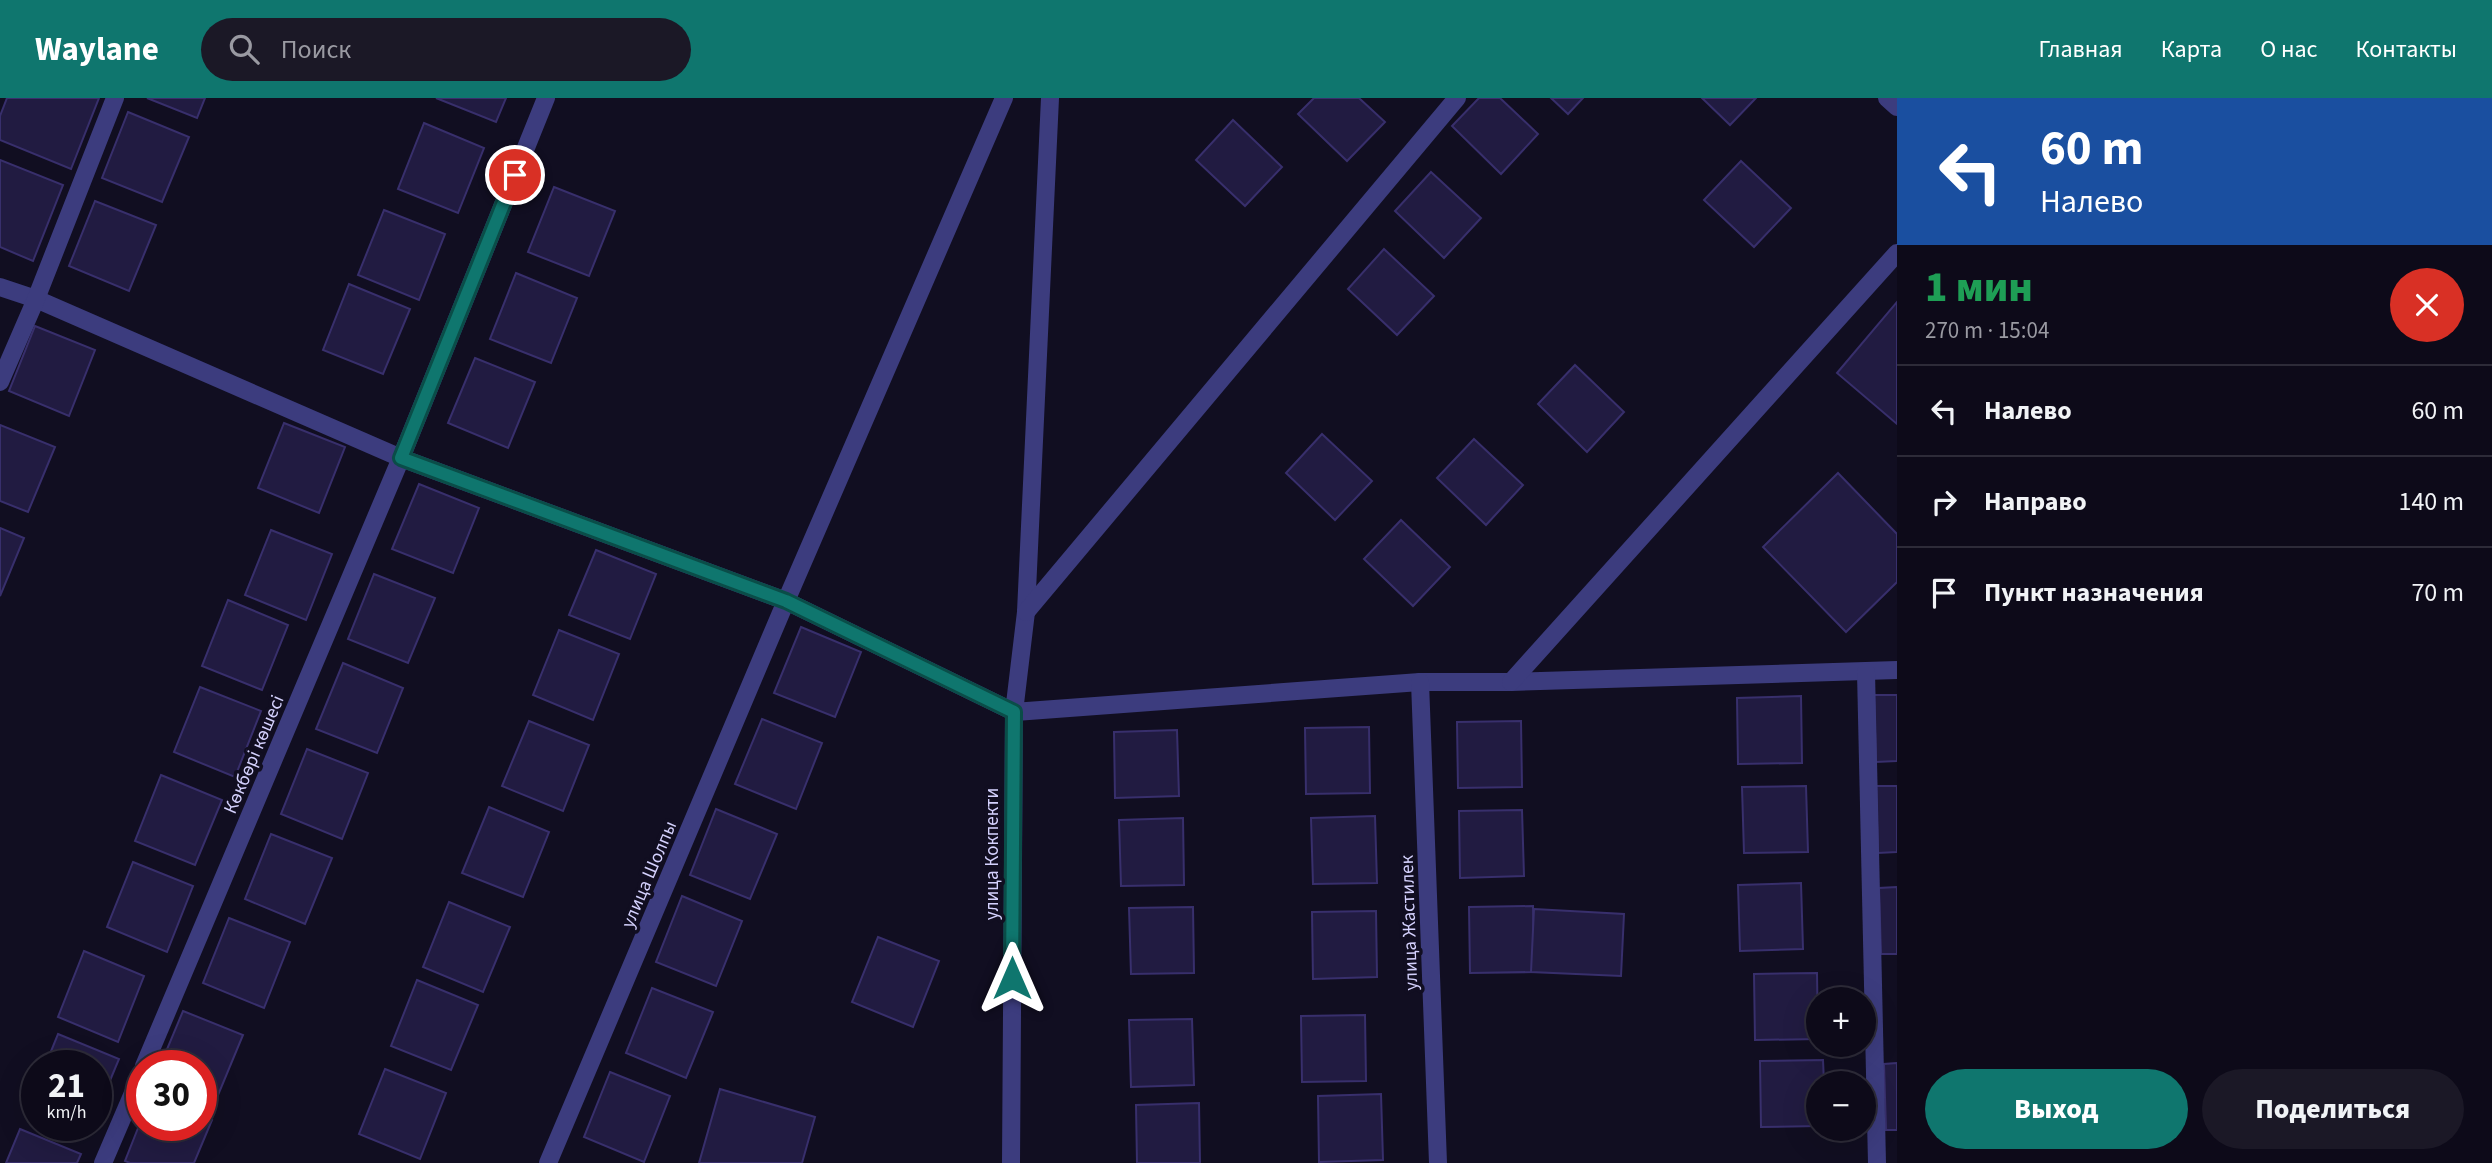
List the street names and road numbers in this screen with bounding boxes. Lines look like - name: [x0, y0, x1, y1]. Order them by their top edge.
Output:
- street label: Көкбөрі көшесі: [217, 691, 292, 818]
- street label: улица Кокпекти: [979, 788, 1006, 920]
- street label: улица Шолпы: [615, 817, 684, 932]
- street label: улица Жастилек: [1394, 854, 1425, 991]

